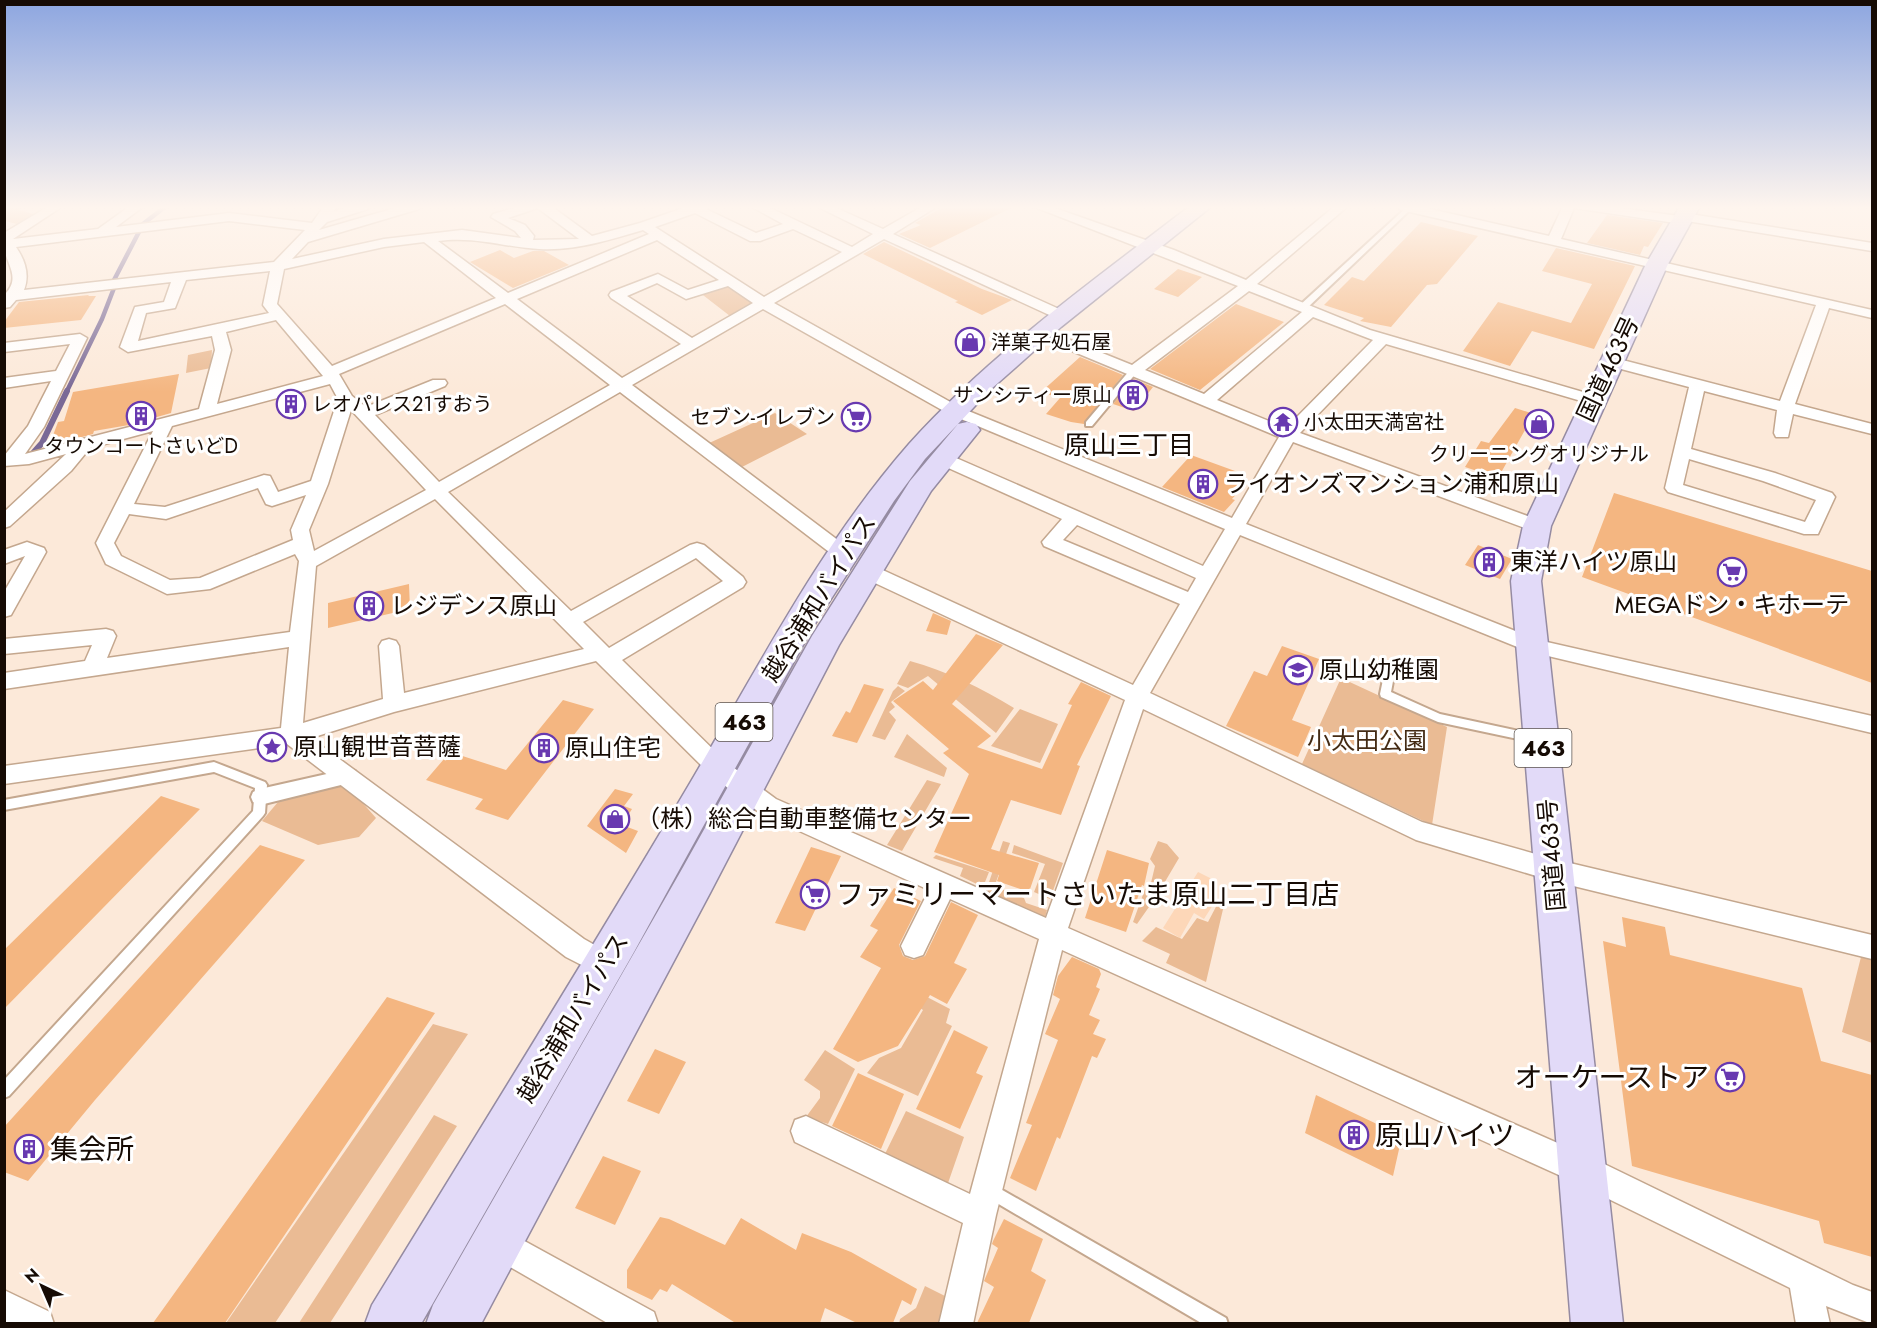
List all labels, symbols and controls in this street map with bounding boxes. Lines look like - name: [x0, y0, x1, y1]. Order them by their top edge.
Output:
- street label: 国道463号: [1568, 310, 1647, 427]
- shop icon: 洋菓子処石屋: [954, 326, 986, 358]
- place label: 洋菓子処石屋: [991, 328, 1111, 357]
- building icon: サンシティー原山: [1117, 379, 1149, 411]
- place label: サンシティー原山: [953, 381, 1112, 410]
- building icon: レオパレス21すおう: [275, 388, 307, 420]
- place label: レオパレス21すおう: [312, 390, 492, 419]
- building icon: タウンコートさいどD: [125, 400, 157, 432]
- supermarket icon: セブン-イレブン: [840, 401, 872, 433]
- place label: セブン-イレブン: [691, 403, 835, 432]
- temple icon: 小太田天満宮社: [1267, 406, 1299, 438]
- place label: 小太田天満宮社: [1304, 408, 1444, 437]
- shop icon: クリーニングオリジナル: [1523, 408, 1555, 440]
- district label: 原山三丁目: [1064, 426, 1194, 464]
- place label: タウンコートさいどD: [44, 432, 238, 461]
- place label: クリーニングオリジナル: [1429, 440, 1649, 469]
- place label: ライオンズマンション浦和原山: [1224, 466, 1560, 501]
- building icon: ライオンズマンション浦和原山: [1187, 468, 1219, 500]
- street label: 越谷浦和バイパス: [753, 507, 884, 688]
- place label: 東洋ハイツ原山: [1510, 544, 1678, 579]
- building icon: 東洋ハイツ原山: [1473, 546, 1505, 578]
- supermarket icon: MEGAドン・キホーテ: [1716, 556, 1748, 588]
- place label: MEGAドン・キホーテ: [1615, 587, 1849, 622]
- place label: レジデンス原山: [390, 588, 558, 623]
- building icon: レジデンス原山: [353, 590, 385, 622]
- place label: 原山幼稚園: [1319, 652, 1439, 687]
- school or university icon: 原山幼稚園: [1282, 654, 1314, 686]
- road number: 463: [716, 703, 772, 741]
- park label: 小太田公園: [1307, 723, 1427, 758]
- place label: 原山観世音菩薩: [293, 729, 461, 764]
- road number: 463: [1514, 729, 1572, 767]
- place label: 原山住宅: [565, 730, 661, 765]
- place icon: 原山観世音菩薩: [256, 731, 288, 763]
- building icon: 原山住宅: [528, 732, 560, 764]
- street label: 国道463号: [1529, 797, 1574, 913]
- place label: （株）総合自動車整備センター: [636, 801, 972, 836]
- shop icon: （株）総合自動車整備センター: [599, 803, 631, 835]
- place label: ファミリーマートさいたま原山二丁目店: [836, 874, 1339, 915]
- supermarket icon: ファミリーマートさいたま原山二丁目店: [799, 878, 831, 910]
- street label: 越谷浦和バイパス: [508, 927, 637, 1109]
- place label: オーケーストア: [1514, 1057, 1709, 1098]
- supermarket icon: オーケーストア: [1714, 1061, 1746, 1093]
- place label: 原山ハイツ: [1375, 1115, 1514, 1156]
- building icon: 原山ハイツ: [1338, 1119, 1370, 1151]
- place label: 集会所: [50, 1129, 134, 1170]
- building icon: 集会所: [13, 1133, 45, 1165]
- north arrow: [12, 1256, 72, 1316]
- text: N: [19, 1263, 44, 1288]

